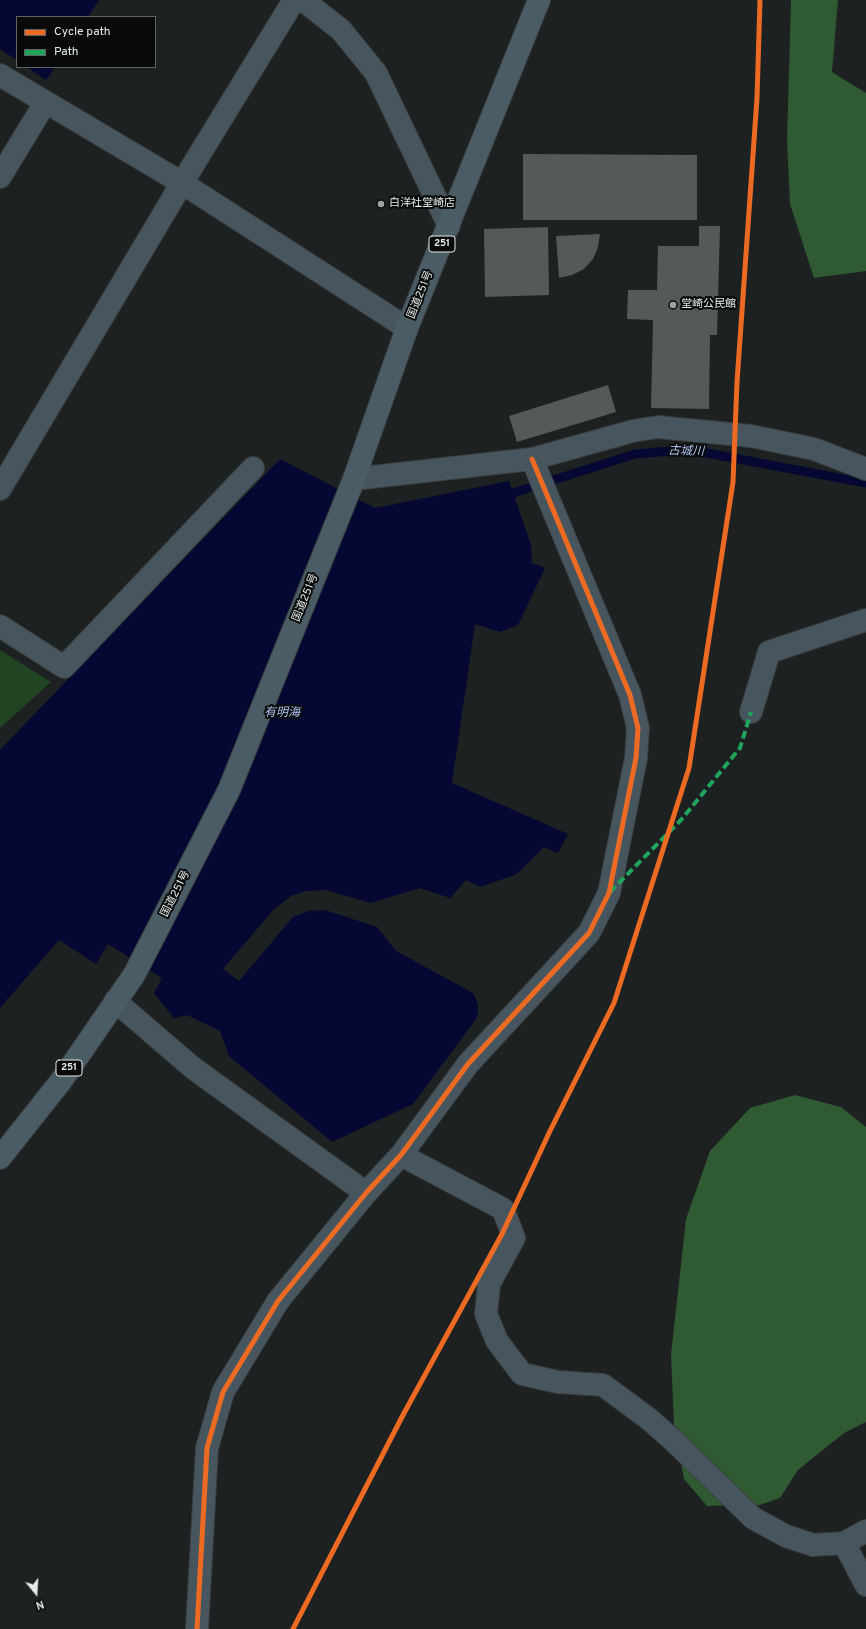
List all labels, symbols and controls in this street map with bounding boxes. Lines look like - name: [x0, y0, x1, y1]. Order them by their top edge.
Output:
- legend: [16, 16, 156, 68]
- text: Cycle path: [54, 24, 111, 40]
- text: Path: [54, 44, 79, 60]
- place label: 白洋社堂崎店: [389, 197, 455, 211]
- marker: 白洋社堂崎店: [376, 199, 386, 209]
- road number: 251: [429, 236, 455, 252]
- street label: 国道251号: [405, 269, 437, 321]
- place label: 堂崎公民館: [681, 298, 736, 312]
- marker: 堂崎公民館: [668, 300, 678, 310]
- water label: 古城川: [668, 444, 704, 460]
- street label: 国道251号: [290, 572, 322, 624]
- water label: 有明海: [264, 707, 300, 721]
- street label: 国道251号: [159, 868, 193, 920]
- road number: 251: [56, 1060, 82, 1076]
- north arrow: [16, 1573, 56, 1613]
- text: N: [34, 1597, 46, 1612]

